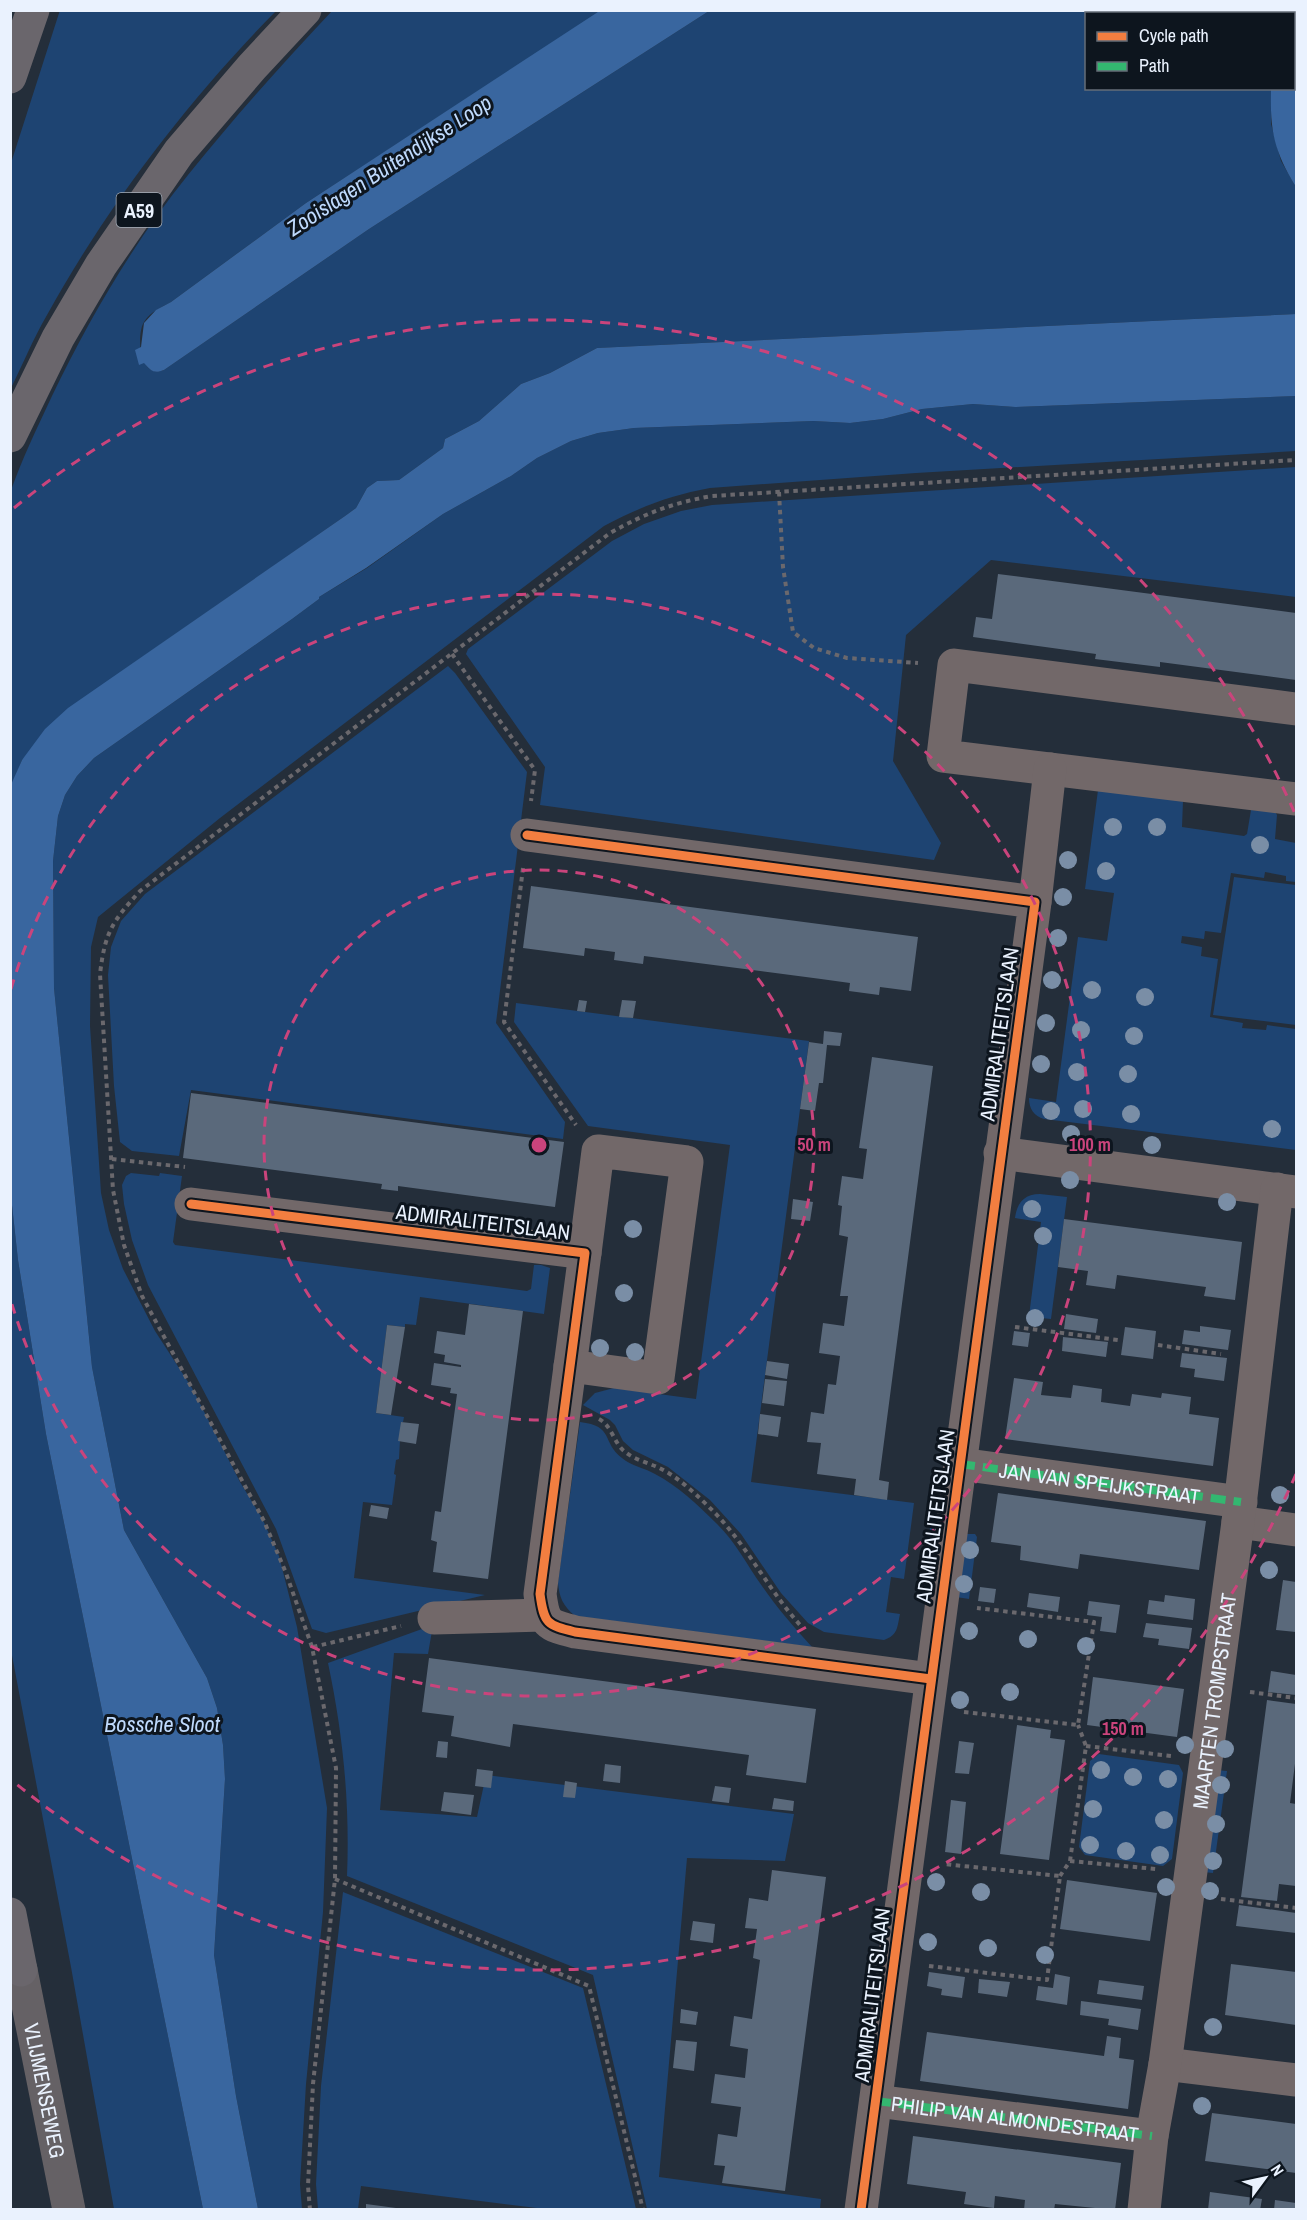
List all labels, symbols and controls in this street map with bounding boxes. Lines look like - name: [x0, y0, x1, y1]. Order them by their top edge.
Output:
- legend: [1085, 12, 1295, 90]
- text: Cycle path: [1139, 23, 1209, 48]
- text: Path: [1139, 53, 1169, 78]
- water label: Zooislagen Buitendijkse Loop: [280, 87, 497, 243]
- road number: A59: [116, 193, 162, 227]
- street label: ADMIRALITEITSLAAN: [972, 945, 1026, 1124]
- text: 50 m: [797, 1132, 831, 1157]
- text: 100 m: [1069, 1132, 1111, 1157]
- centre of rings: [529, 1135, 549, 1155]
- street label: ADMIRALITEITSLAAN: [393, 1197, 572, 1247]
- street label: ADMIRALITEITSLAAN: [908, 1427, 962, 1606]
- street label: JAN VAN SPEIJKSTRAAT: [997, 1455, 1202, 1511]
- street label: MAARTEN TROMPSTRAAT: [1185, 1591, 1243, 1811]
- water label: Bossche Sloot: [104, 1709, 221, 1739]
- text: 150 m: [1102, 1716, 1144, 1741]
- street label: ADMIRALITEITSLAAN: [847, 1906, 897, 2085]
- street label: VLIJMENSEWEG: [17, 2021, 73, 2161]
- street label: PHILIP VAN ALMONDESTRAAT: [890, 2089, 1141, 2149]
- north arrow: [1235, 2148, 1295, 2208]
- text: N: [1266, 2160, 1289, 2180]

